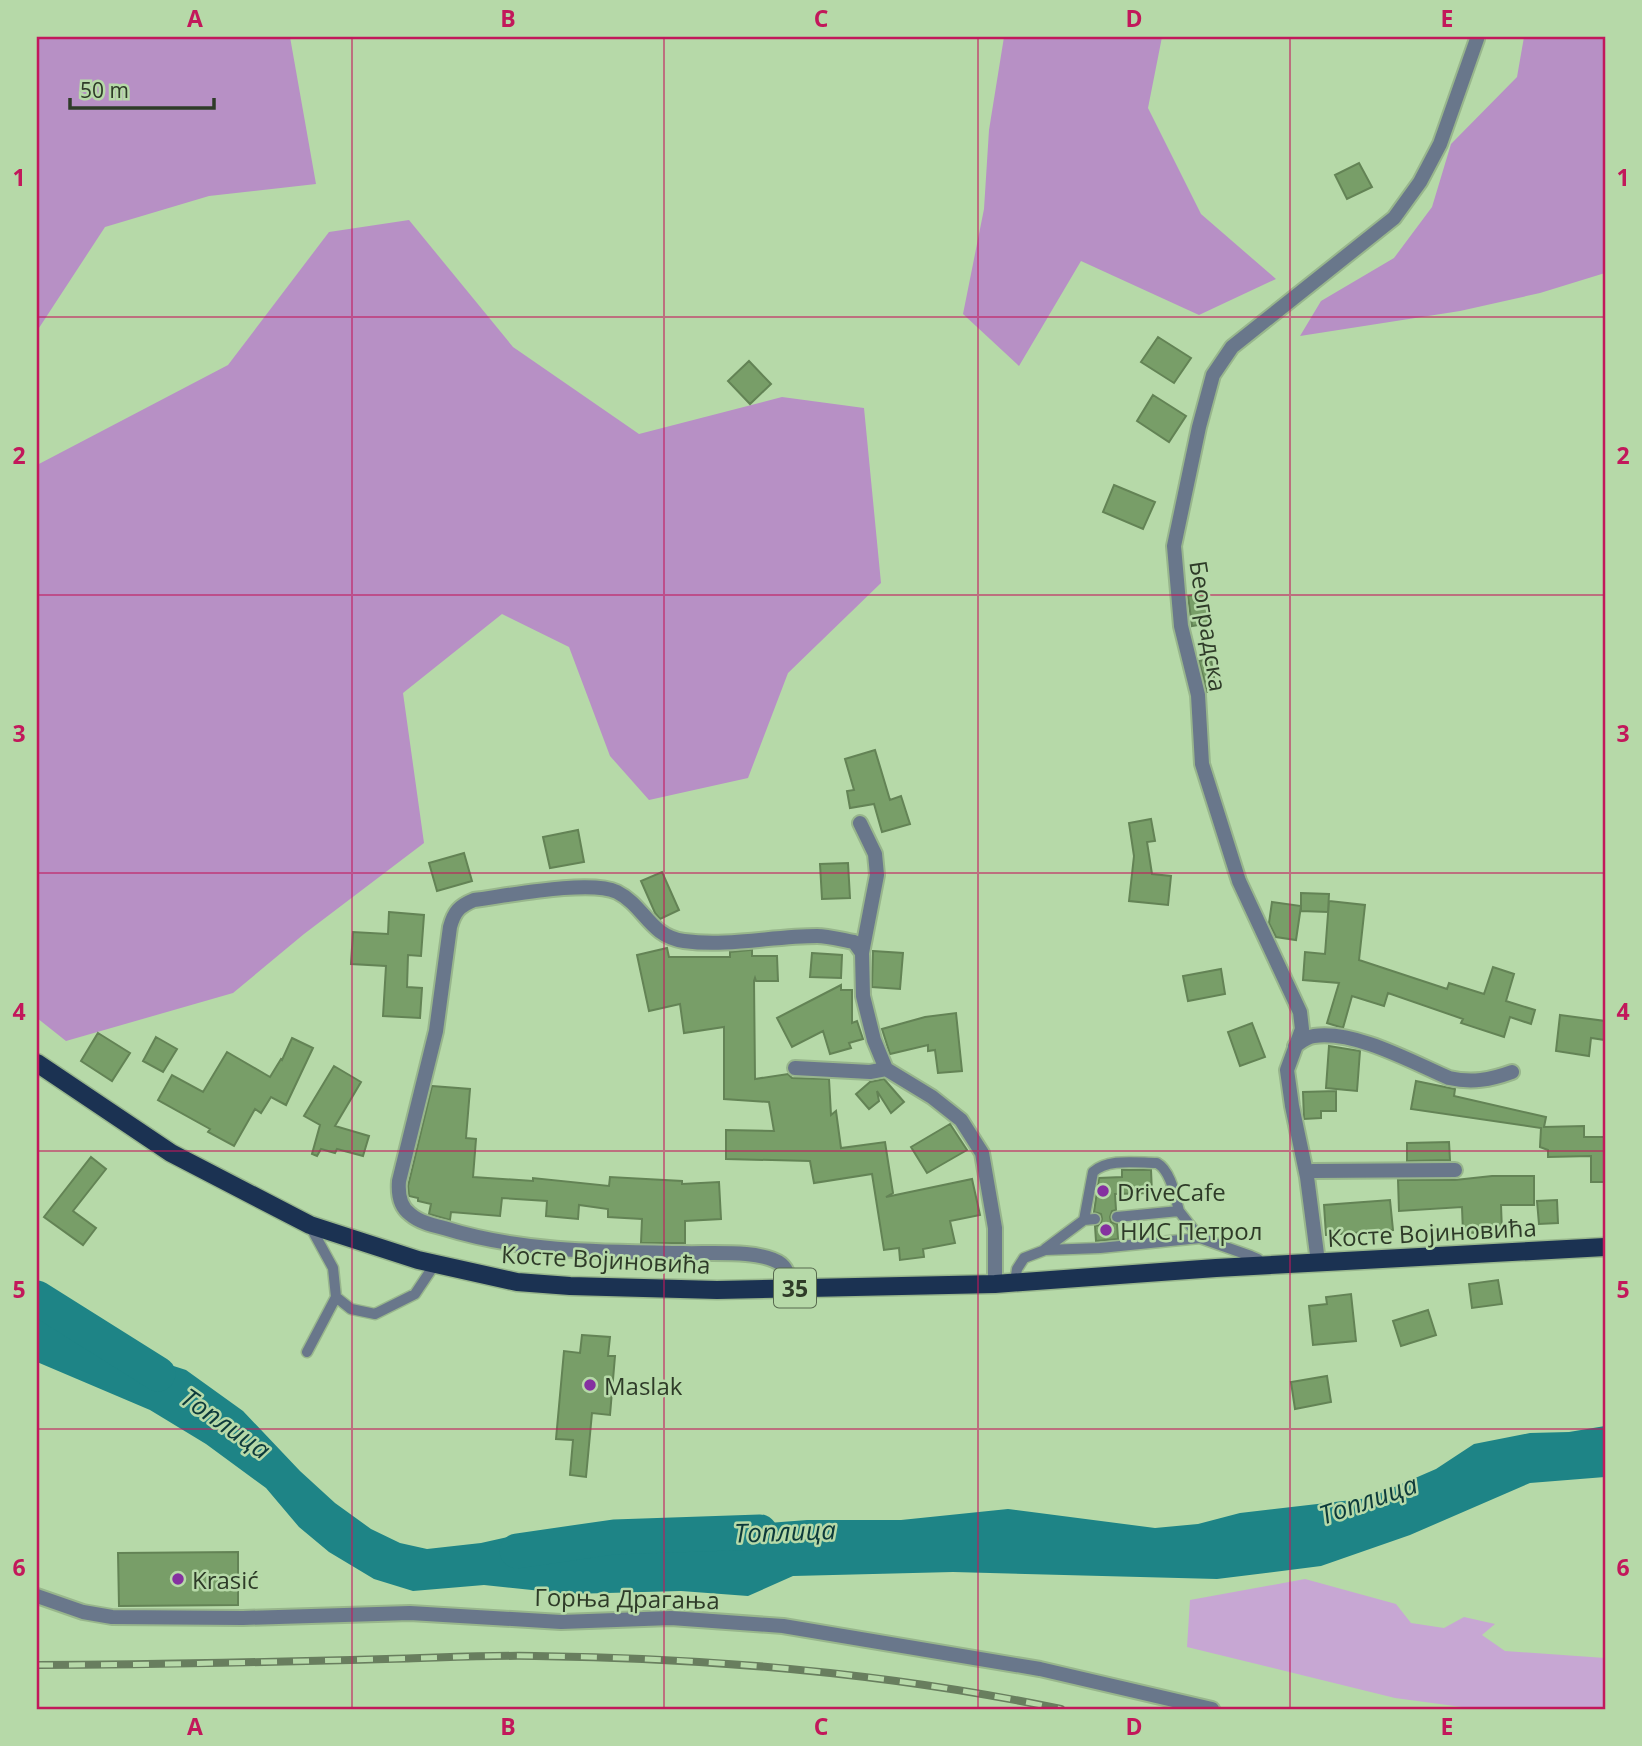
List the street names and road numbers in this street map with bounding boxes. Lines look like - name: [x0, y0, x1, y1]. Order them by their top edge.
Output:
- street label: Београдска: [1182, 558, 1236, 694]
- street label: Косте Војиновића: [1326, 1210, 1538, 1254]
- street label: Косте Војиновића: [500, 1237, 712, 1281]
- road number: 35: [774, 1268, 816, 1308]
- street label: Горња Драгања: [534, 1580, 720, 1616]

